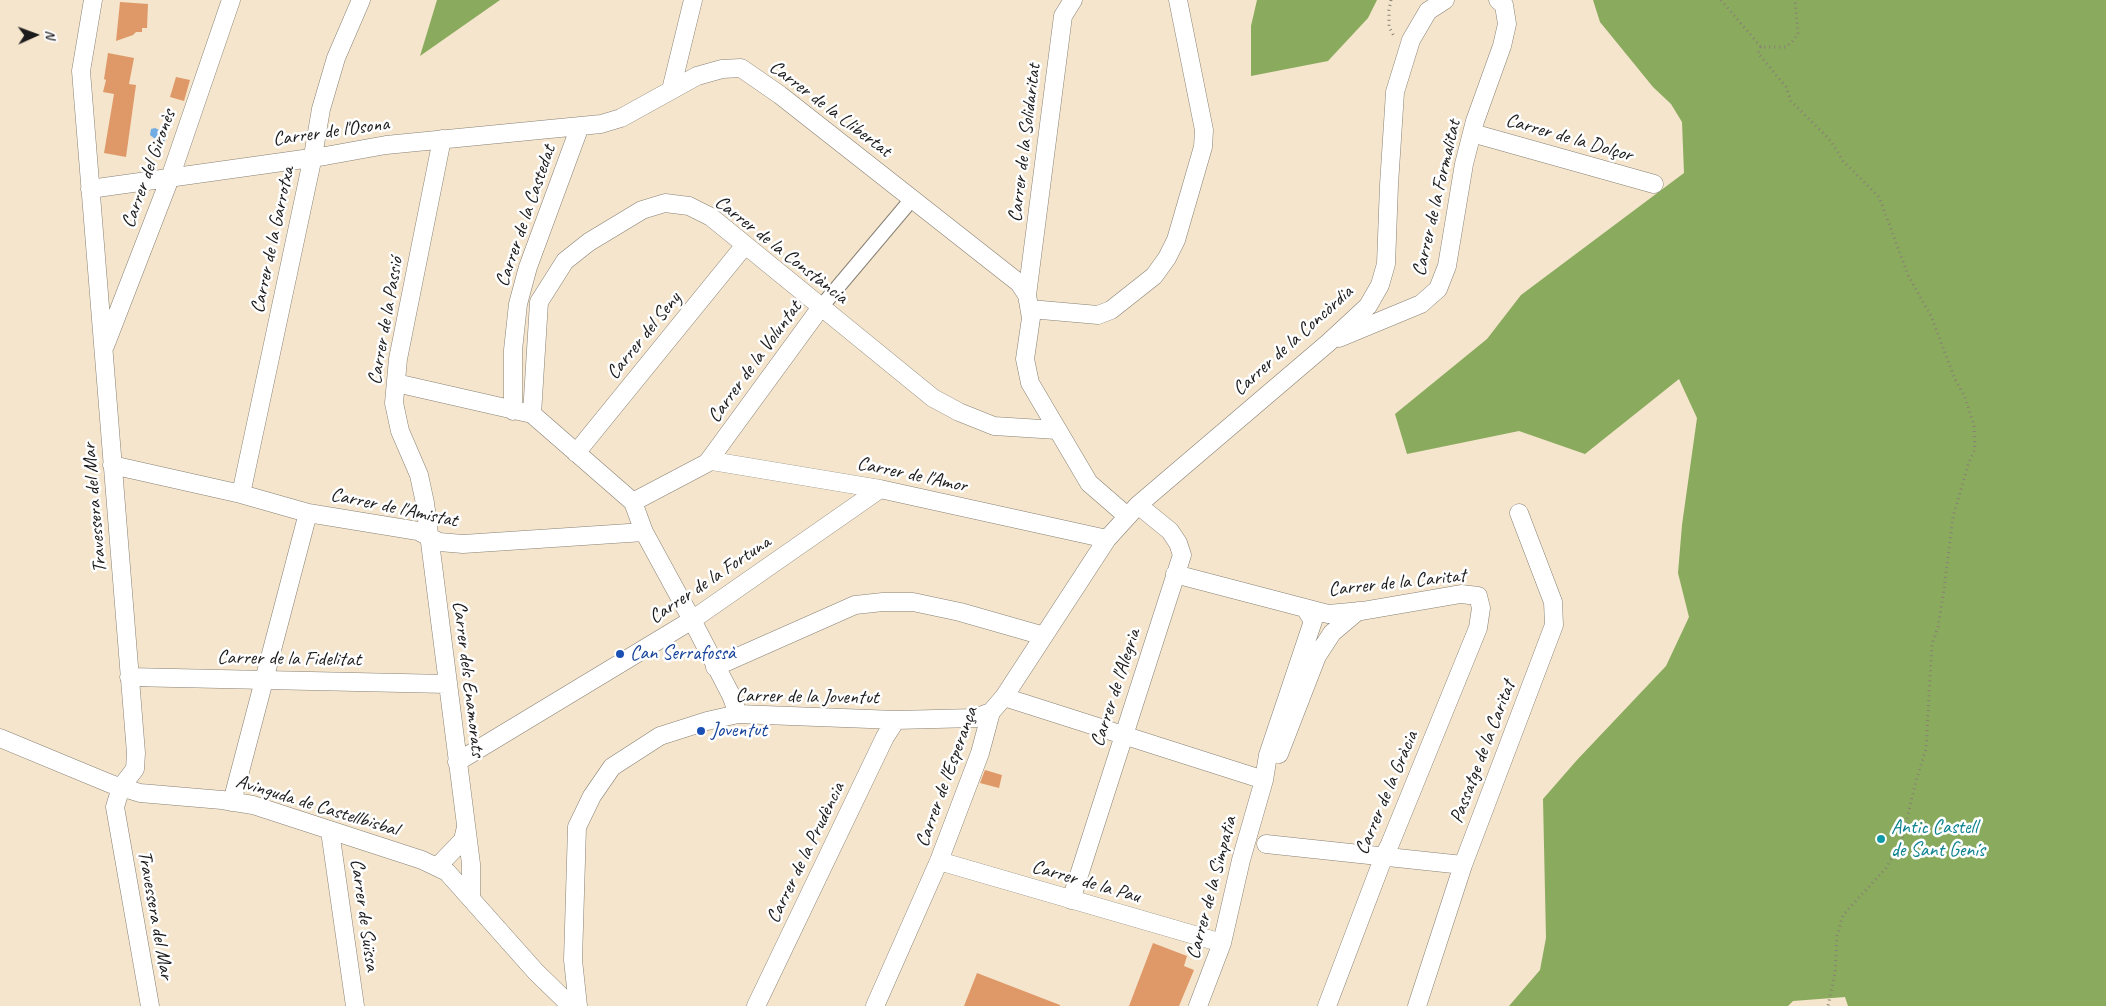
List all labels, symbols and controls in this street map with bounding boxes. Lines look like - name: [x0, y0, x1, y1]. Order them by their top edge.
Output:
- north arrow: [10, 10, 60, 60]
- text: N: [42, 30, 59, 39]
- street label: Carrer de la Llibertat: [764, 55, 896, 163]
- street label: Carrer de la Solidaritat: [1003, 63, 1047, 223]
- street label: Carrer del Gironès: [117, 107, 181, 231]
- street label: Carrer de la Dolçor: [1503, 108, 1635, 168]
- street label: Carrer de l'Osona: [271, 112, 391, 152]
- street label: Carrer de la Formalitat: [1407, 118, 1467, 278]
- street label: Carrer de la Castedat: [491, 142, 561, 290]
- street label: Carrer de la Garrotxa: [246, 165, 300, 315]
- street label: Carrer de la Constància: [709, 190, 853, 310]
- street label: Carrer de la Passió: [363, 255, 409, 387]
- street label: Carrer de la Concòrdia: [1228, 281, 1358, 401]
- street label: Carrer del Seny: [602, 288, 686, 384]
- street label: Carrer de la Voluntat: [703, 296, 807, 428]
- street label: Travessera del Mar: [77, 442, 113, 574]
- street label: Carrer de l'Amor: [855, 452, 969, 498]
- street label: Carrer de l'Amistat: [328, 483, 460, 533]
- street label: Carrer de la Fortuna: [645, 531, 775, 629]
- street label: Carrer de la Caritat: [1327, 564, 1467, 602]
- street label: Carrer dels Enamorats: [447, 600, 489, 758]
- street label: Carrer de l'Alegria: [1086, 626, 1146, 750]
- place label: Can Serrafossà: [630, 642, 736, 666]
- street label: Carrer de la Fidelitat: [217, 646, 361, 672]
- marker: Can Serrafossà: [614, 648, 626, 660]
- street label: Passatge de la Caritat: [1445, 677, 1521, 827]
- street label: Carrer de la Joventut: [735, 684, 879, 710]
- street label: Carrer de l'Esperança: [910, 704, 984, 850]
- place label: Joventut: [711, 719, 767, 743]
- marker: Joventut: [695, 725, 707, 737]
- street label: Carrer de la Gràcia: [1350, 728, 1424, 858]
- street label: Avinguda de Castellbisbal: [233, 770, 401, 842]
- street label: Carrer de la Prudència: [762, 779, 850, 927]
- street label: Carrer de la Simpatia: [1181, 814, 1243, 962]
- place label: Antic Castell de Sant Genís: [1891, 816, 1985, 863]
- marker: Antic Castell de Sant Genís: [1875, 833, 1887, 845]
- street label: Travessera del Mar: [132, 849, 178, 981]
- street label: Carrer de la Pau: [1029, 855, 1143, 909]
- street label: Carrer de Suïssa: [344, 857, 384, 973]

